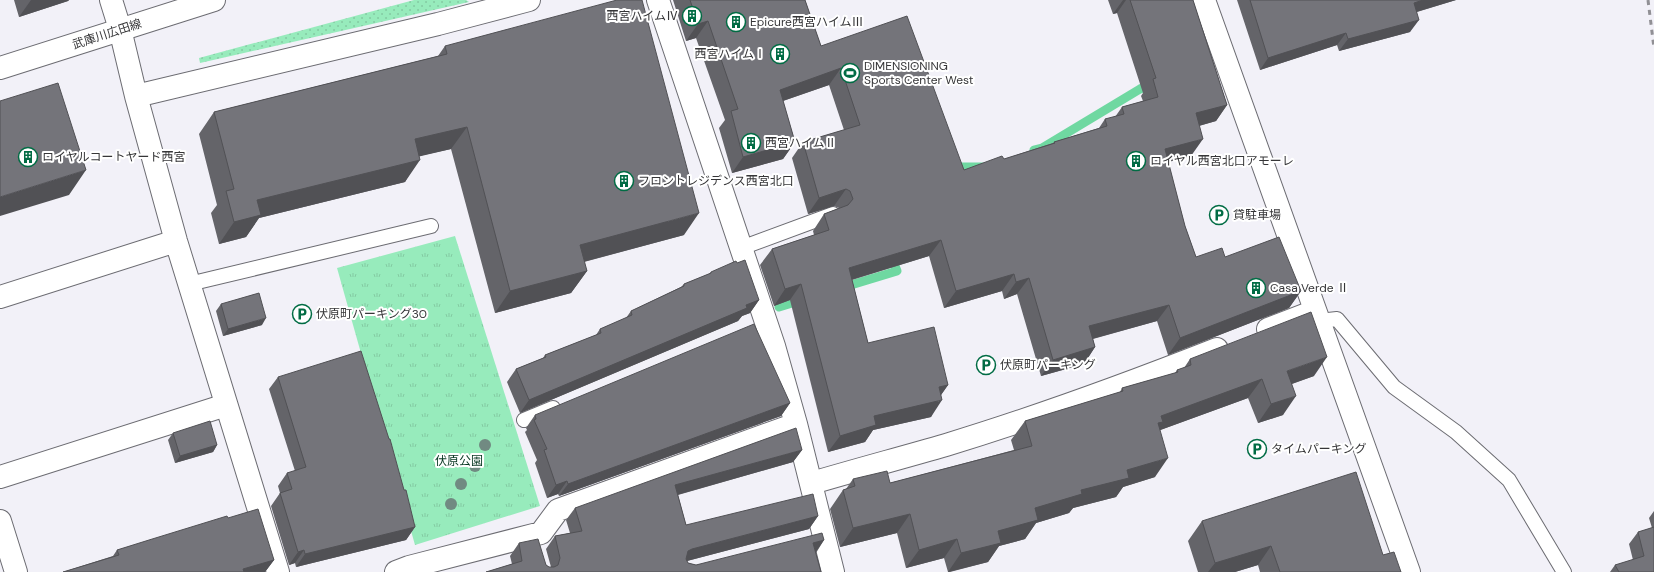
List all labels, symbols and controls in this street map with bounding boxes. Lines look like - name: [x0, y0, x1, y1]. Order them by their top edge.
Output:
- building icon: 西宮ハイムⅣ: [681, 5, 703, 27]
- place label: 西宮ハイムⅣ: [606, 8, 678, 24]
- building icon: Epicure西宮ハイムⅢ: [725, 11, 747, 33]
- place label: Epicure西宮ハイムⅢ: [750, 14, 863, 30]
- street label: 武庫川広田線: [70, 15, 144, 53]
- building icon: 西宮ハイムⅠ: [769, 43, 791, 65]
- place label: 西宮ハイムⅠ: [694, 46, 766, 62]
- place label: DIMENSIONING Sports Center West: [864, 58, 974, 88]
- sports icon: DIMENSIONING Sports Center West: [839, 62, 861, 84]
- building icon: 西宮ハイムⅡ: [740, 132, 762, 154]
- place label: 西宮ハイムⅡ: [765, 135, 837, 151]
- building icon: ロイヤルコートヤード西宮: [17, 146, 39, 168]
- place label: ロイヤルコートヤード西宮: [42, 149, 185, 165]
- building icon: ロイヤル西宮北口アモーレ: [1125, 150, 1147, 172]
- place label: ロイヤル西宮北口アモーレ: [1150, 153, 1294, 169]
- building icon: フロントレジデンス西宮北口: [613, 170, 635, 192]
- place label: フロントレジデンス西宮北口: [638, 173, 794, 189]
- parking icon: 貸駐車場: [1208, 204, 1230, 226]
- place label: 貸駐車場: [1233, 207, 1281, 223]
- building icon: Casa Verde Ⅱ: [1245, 277, 1267, 299]
- place label: Casa Verde Ⅱ: [1270, 280, 1349, 296]
- parking icon: 伏原町パーキング30: [291, 303, 313, 325]
- place label: 伏原町パーキング30: [316, 306, 427, 322]
- parking icon: 伏原町パーキング: [975, 354, 997, 376]
- place label: 伏原町パーキング: [1000, 357, 1096, 373]
- parking icon: タイムパーキング: [1246, 438, 1268, 460]
- place label: タイムパーキング: [1271, 441, 1366, 457]
- park label: 伏原公園: [435, 453, 483, 469]

